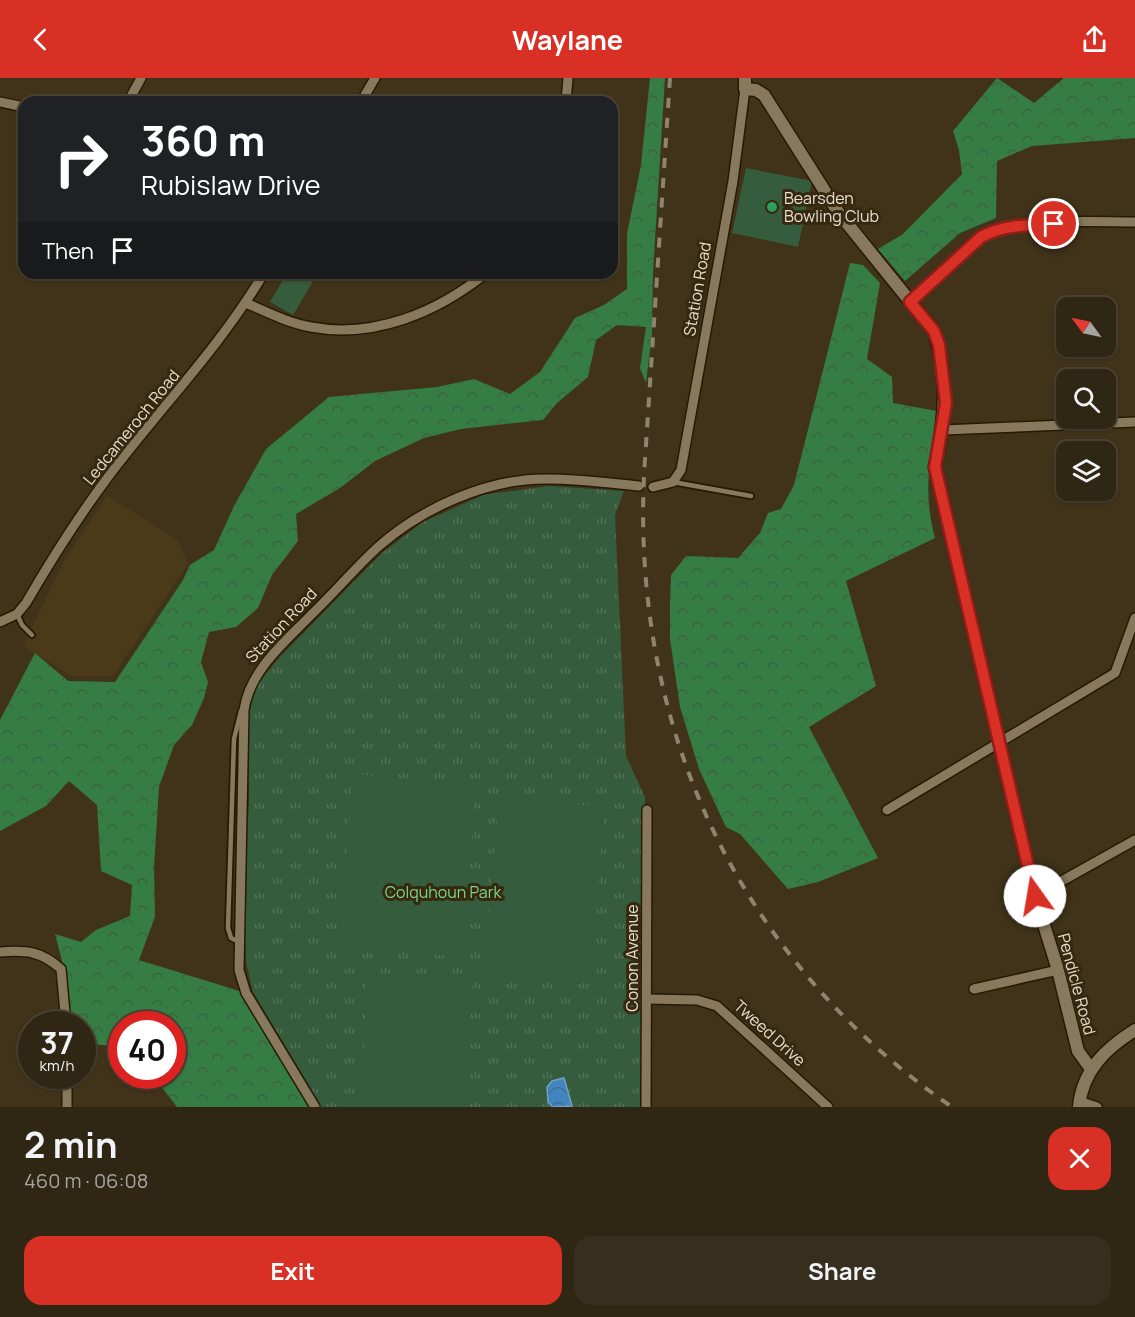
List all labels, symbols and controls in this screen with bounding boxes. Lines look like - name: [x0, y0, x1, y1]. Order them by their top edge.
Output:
- text: Waylane: [512, 21, 623, 58]
- icon: back: [24, 23, 57, 56]
- icon: share: [1078, 23, 1111, 56]
- text: 360 m: [141, 111, 265, 169]
- icon: right: [42, 120, 120, 198]
- text: Rubislaw Drive: [141, 166, 321, 203]
- place label: Bearsden Bowling Club: [784, 187, 879, 227]
- pin: [1028, 198, 1079, 249]
- marker: Bearsden Bowling Club: [765, 200, 779, 214]
- icon: arrive: [1037, 207, 1070, 240]
- icon: arrive: [106, 234, 139, 267]
- text: Then: [42, 236, 94, 266]
- street label: Station Road: [678, 240, 716, 338]
- north arrow: [1056, 297, 1116, 357]
- map controls: [1056, 297, 1116, 501]
- street label: Ledcameroch Road: [78, 365, 184, 489]
- button: search: [1056, 369, 1116, 429]
- button: layers: [1056, 441, 1116, 501]
- street label: Station Road: [240, 583, 322, 667]
- position arrow: [1003, 864, 1067, 928]
- park label: Colquhoun Park: [385, 881, 502, 903]
- street label: Conon Avenue: [621, 904, 643, 1012]
- street label: Pendicle Road: [1053, 931, 1101, 1037]
- street label: Tweed Drive: [729, 995, 811, 1071]
- speed limit sign: 40: [108, 1011, 186, 1089]
- text: 37: [40, 1022, 74, 1063]
- text: km/h: [40, 1055, 74, 1076]
- text: 2 min: [24, 1120, 118, 1169]
- button: close: [1048, 1127, 1111, 1190]
- text: 460 m · 06:08: [24, 1167, 148, 1194]
- button: Exit: [24, 1236, 562, 1305]
- button: Share: [574, 1236, 1111, 1305]

